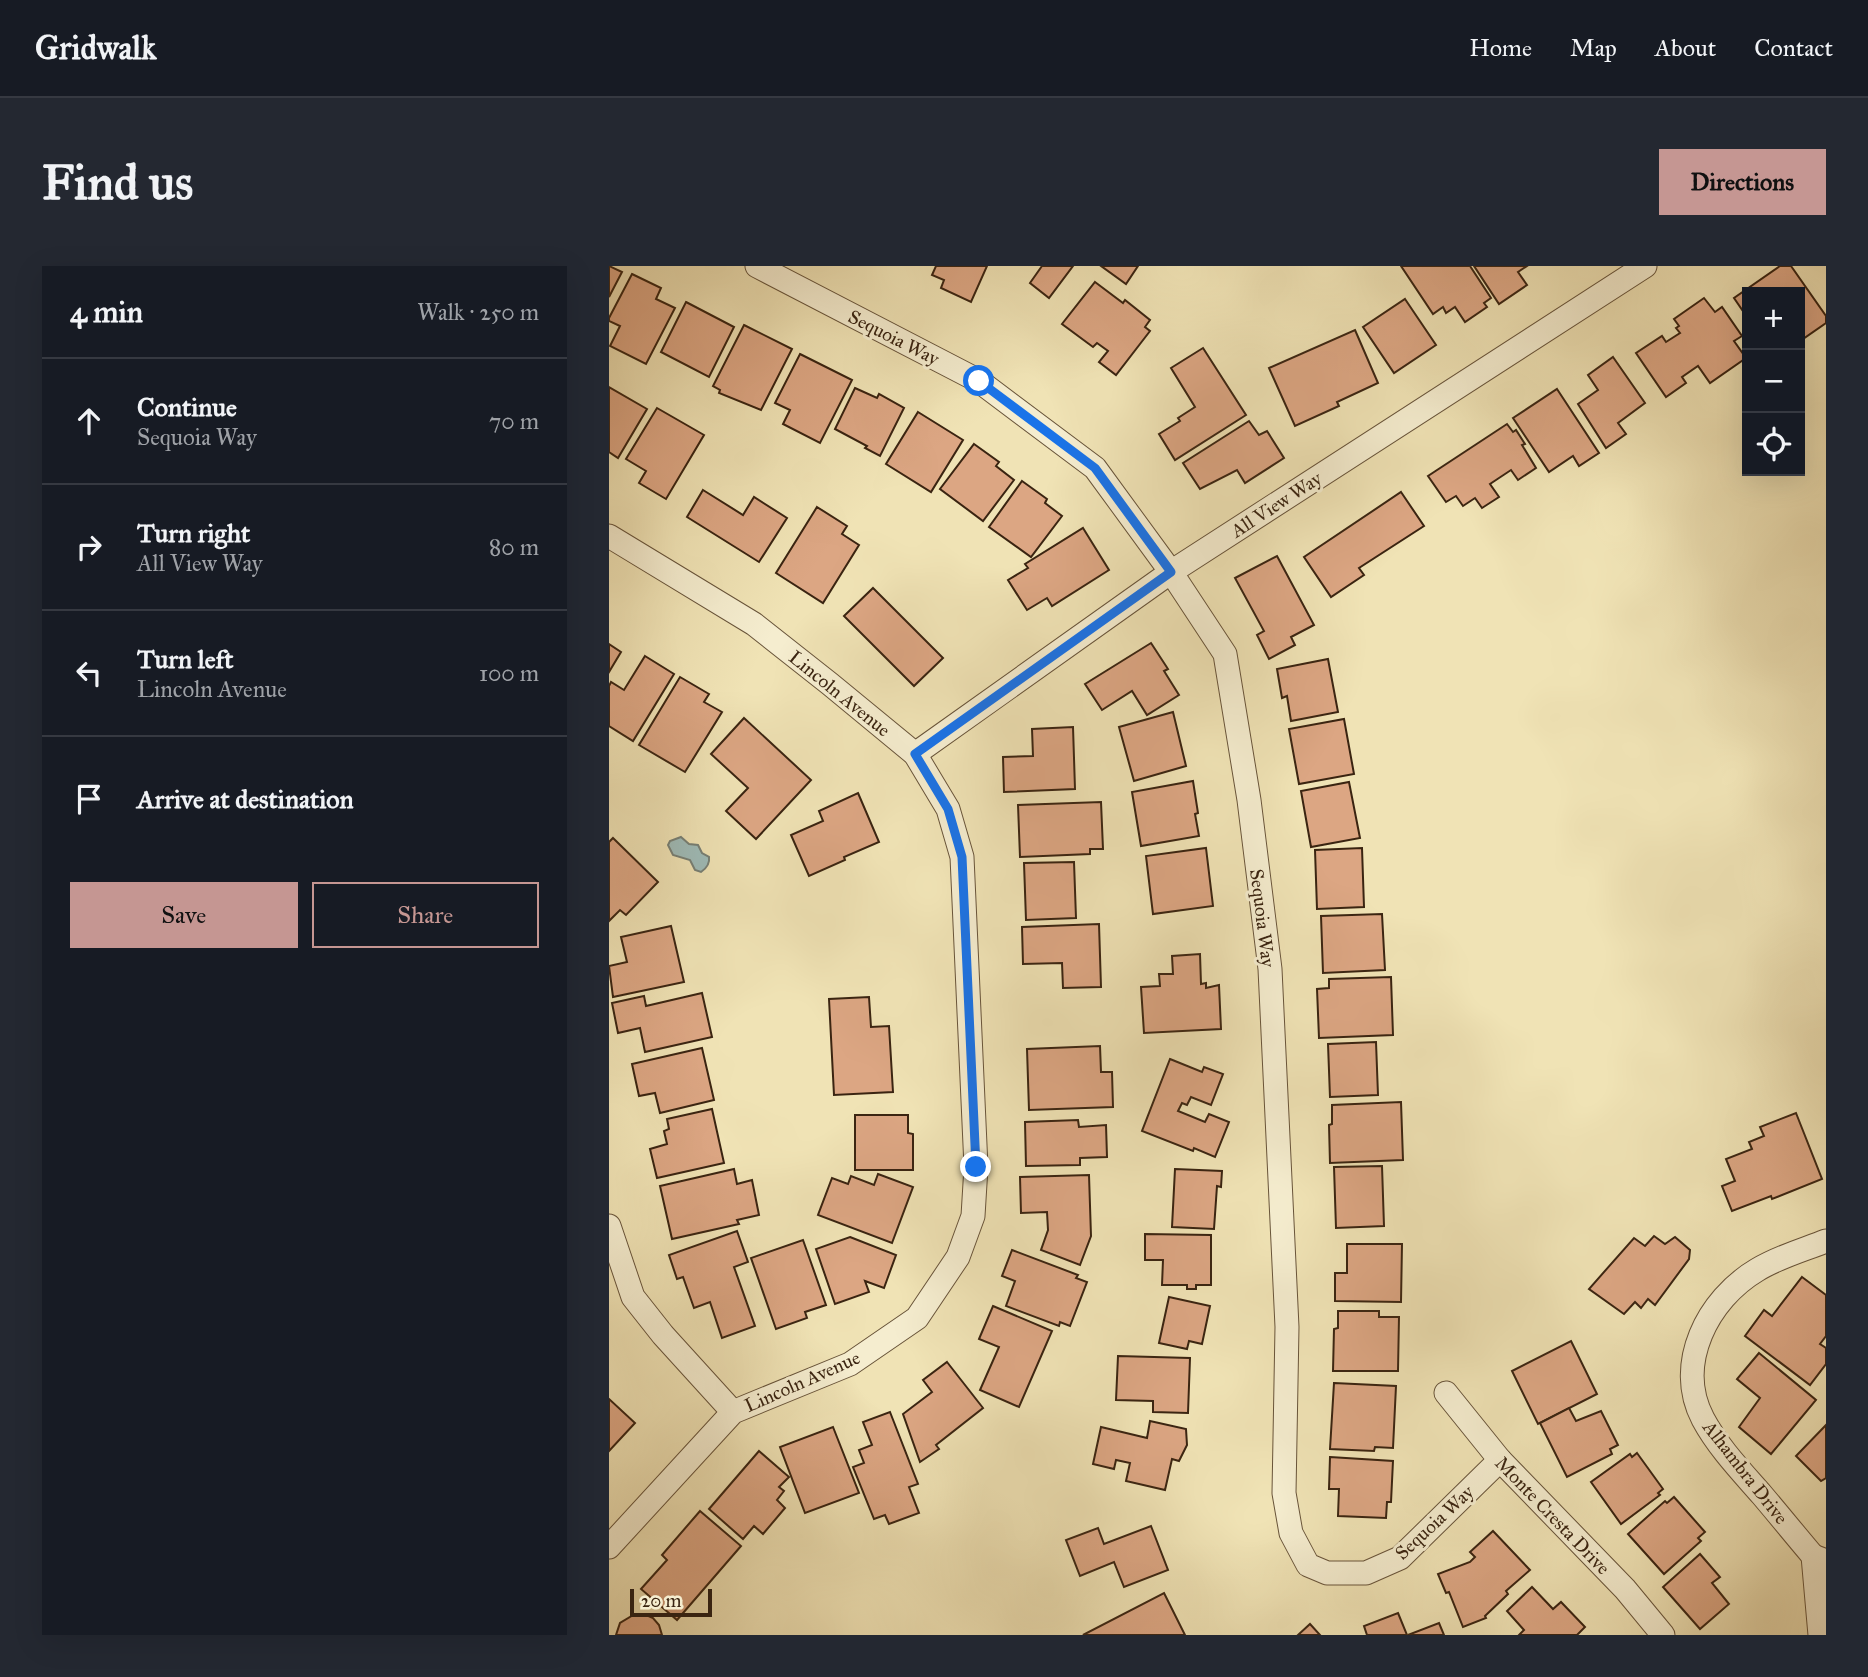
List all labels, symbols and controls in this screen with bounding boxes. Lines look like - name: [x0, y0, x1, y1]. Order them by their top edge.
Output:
- text: Gridwalk: [35, 28, 157, 68]
- text: Home: [1469, 33, 1532, 63]
- text: Map: [1570, 33, 1617, 63]
- text: About: [1655, 33, 1716, 63]
- text: Contact: [1754, 33, 1833, 63]
- button: Directions: [1659, 149, 1826, 215]
- text: Find us: [42, 153, 193, 212]
- map controls: [1742, 287, 1805, 476]
- button: +: [1742, 287, 1805, 350]
- text: 4 min: [70, 294, 143, 330]
- text: Walk · 250 m: [417, 298, 539, 326]
- street label: Sequoia Way: [844, 305, 944, 372]
- button: −: [1742, 350, 1805, 413]
- route start: [963, 365, 994, 396]
- text: Continue: [137, 391, 237, 423]
- icon: ahead: [70, 402, 108, 440]
- text: 70 m: [489, 407, 539, 435]
- button: locate: [1742, 413, 1805, 476]
- text: Sequoia Way: [137, 423, 257, 451]
- street label: All View Way: [1226, 466, 1327, 543]
- text: Turn right: [137, 517, 250, 549]
- icon: right: [70, 528, 108, 566]
- text: 80 m: [489, 533, 539, 561]
- text: All View Way: [137, 549, 263, 577]
- text: Turn left: [137, 643, 233, 675]
- street label: Lincoln Avenue: [784, 646, 895, 741]
- icon: left: [70, 654, 108, 692]
- text: 100 m: [479, 659, 539, 687]
- text: Lincoln Avenue: [137, 675, 287, 703]
- icon: arrive: [70, 780, 108, 818]
- text: Arrive at destination: [137, 783, 354, 815]
- street label: Sequoia Way: [1244, 868, 1280, 970]
- button: Save: [70, 882, 298, 948]
- button: Share: [312, 882, 539, 948]
- route end: [960, 1151, 991, 1182]
- street label: Lincoln Avenue: [741, 1346, 863, 1417]
- street label: Alhambra Drive: [1698, 1415, 1793, 1529]
- street label: Monte Cresta Drive: [1490, 1451, 1615, 1579]
- street label: Sequoia Way: [1390, 1479, 1480, 1565]
- scale bar: [630, 1586, 712, 1618]
- text: 20 m: [641, 1589, 682, 1612]

